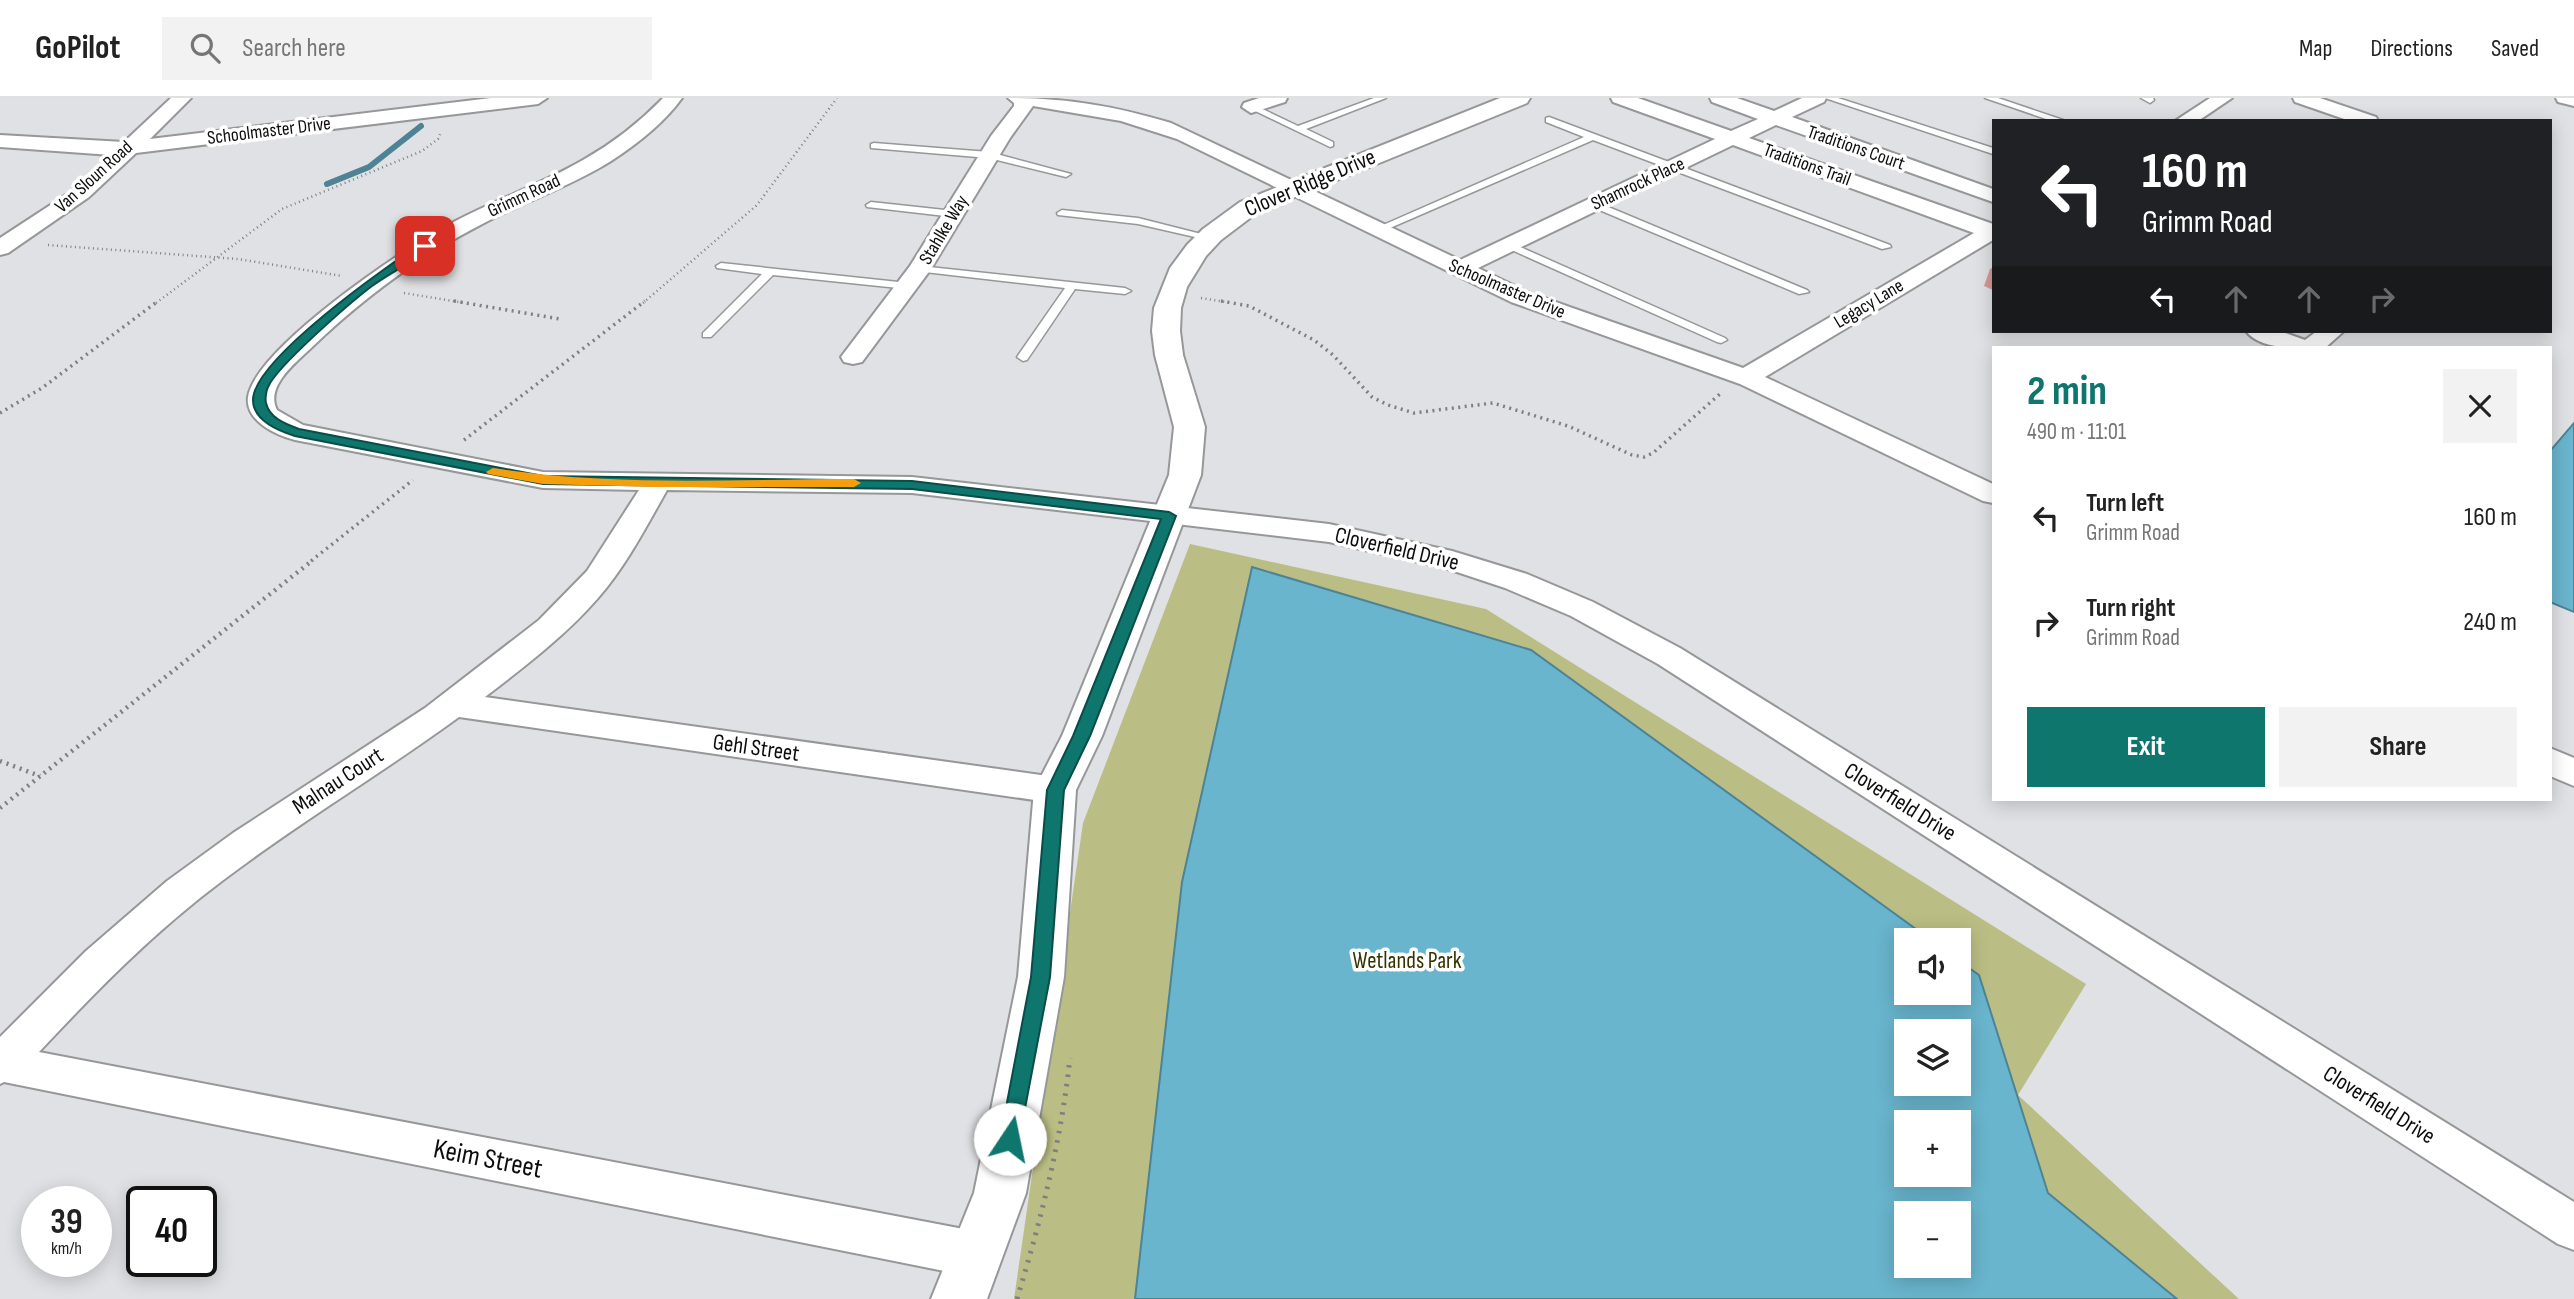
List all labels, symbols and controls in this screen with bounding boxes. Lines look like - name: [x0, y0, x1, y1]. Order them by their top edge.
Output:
- search box: [162, 17, 652, 80]
- text: GoPilot: [35, 28, 120, 68]
- icon: search: [186, 29, 224, 67]
- text: Search here: [242, 33, 346, 64]
- text: Map: [2299, 34, 2332, 63]
- text: Directions: [2370, 34, 2453, 63]
- text: Saved: [2491, 34, 2539, 63]
- street label: Schoolmaster Drive: [206, 112, 332, 150]
- street label: Traditions Court: [1804, 121, 1908, 176]
- street label: Van Sloun Road: [50, 136, 138, 218]
- street label: Traditions Trail: [1760, 139, 1854, 191]
- street label: Clover Ridge Drive: [1240, 143, 1380, 223]
- text: 160 m: [2142, 143, 2248, 202]
- icon: left: [2027, 147, 2118, 238]
- street label: Shamrock Place: [1587, 152, 1689, 216]
- street label: Grimm Road: [484, 169, 564, 223]
- street label: Stahlke Way: [914, 191, 974, 269]
- text: Grimm Road: [2142, 203, 2273, 242]
- pin: [395, 216, 455, 276]
- icon: arrive: [406, 227, 444, 265]
- street label: Schoolmaster Drive: [1445, 254, 1569, 324]
- street label: Legacy Lane: [1830, 274, 1908, 334]
- icon: left: [2144, 280, 2182, 318]
- icon: ahead: [2217, 280, 2255, 318]
- icon: ahead: [2290, 280, 2328, 318]
- icon: right: [2363, 280, 2401, 318]
- text: 2 min: [2027, 366, 2107, 417]
- button: close: [2443, 369, 2517, 443]
- text: 490 m · 11:01: [2027, 418, 2126, 446]
- text: Turn left: [2086, 488, 2164, 519]
- icon: left: [2027, 499, 2065, 537]
- text: 160 m: [2464, 502, 2517, 533]
- text: Grimm Road: [2086, 519, 2180, 547]
- street label: Cloverfield Drive: [1332, 521, 1462, 577]
- text: Turn right: [2086, 593, 2175, 624]
- icon: right: [2027, 604, 2065, 642]
- text: 240 m: [2463, 607, 2517, 638]
- text: Grimm Road: [2086, 624, 2180, 652]
- button: Exit: [2027, 707, 2265, 787]
- button: Share: [2279, 707, 2517, 787]
- street label: Gehl Street: [711, 728, 801, 768]
- street label: Malnau Court: [287, 741, 389, 821]
- street label: Cloverfield Drive: [1839, 757, 1961, 847]
- map controls: [1894, 928, 1971, 1278]
- button: sound: [1894, 928, 1971, 1005]
- park label: Wetlands Park: [1353, 947, 1462, 975]
- button: layers: [1894, 1019, 1971, 1096]
- street label: Cloverfield Drive: [2318, 1060, 2440, 1150]
- position arrow: [973, 1102, 1047, 1176]
- button: +: [1894, 1110, 1971, 1187]
- street label: Keim Street: [431, 1132, 545, 1186]
- speed limit sign: 40: [126, 1186, 217, 1277]
- text: 39: [50, 1201, 83, 1244]
- button: −: [1894, 1201, 1971, 1278]
- text: km/h: [51, 1238, 82, 1259]

